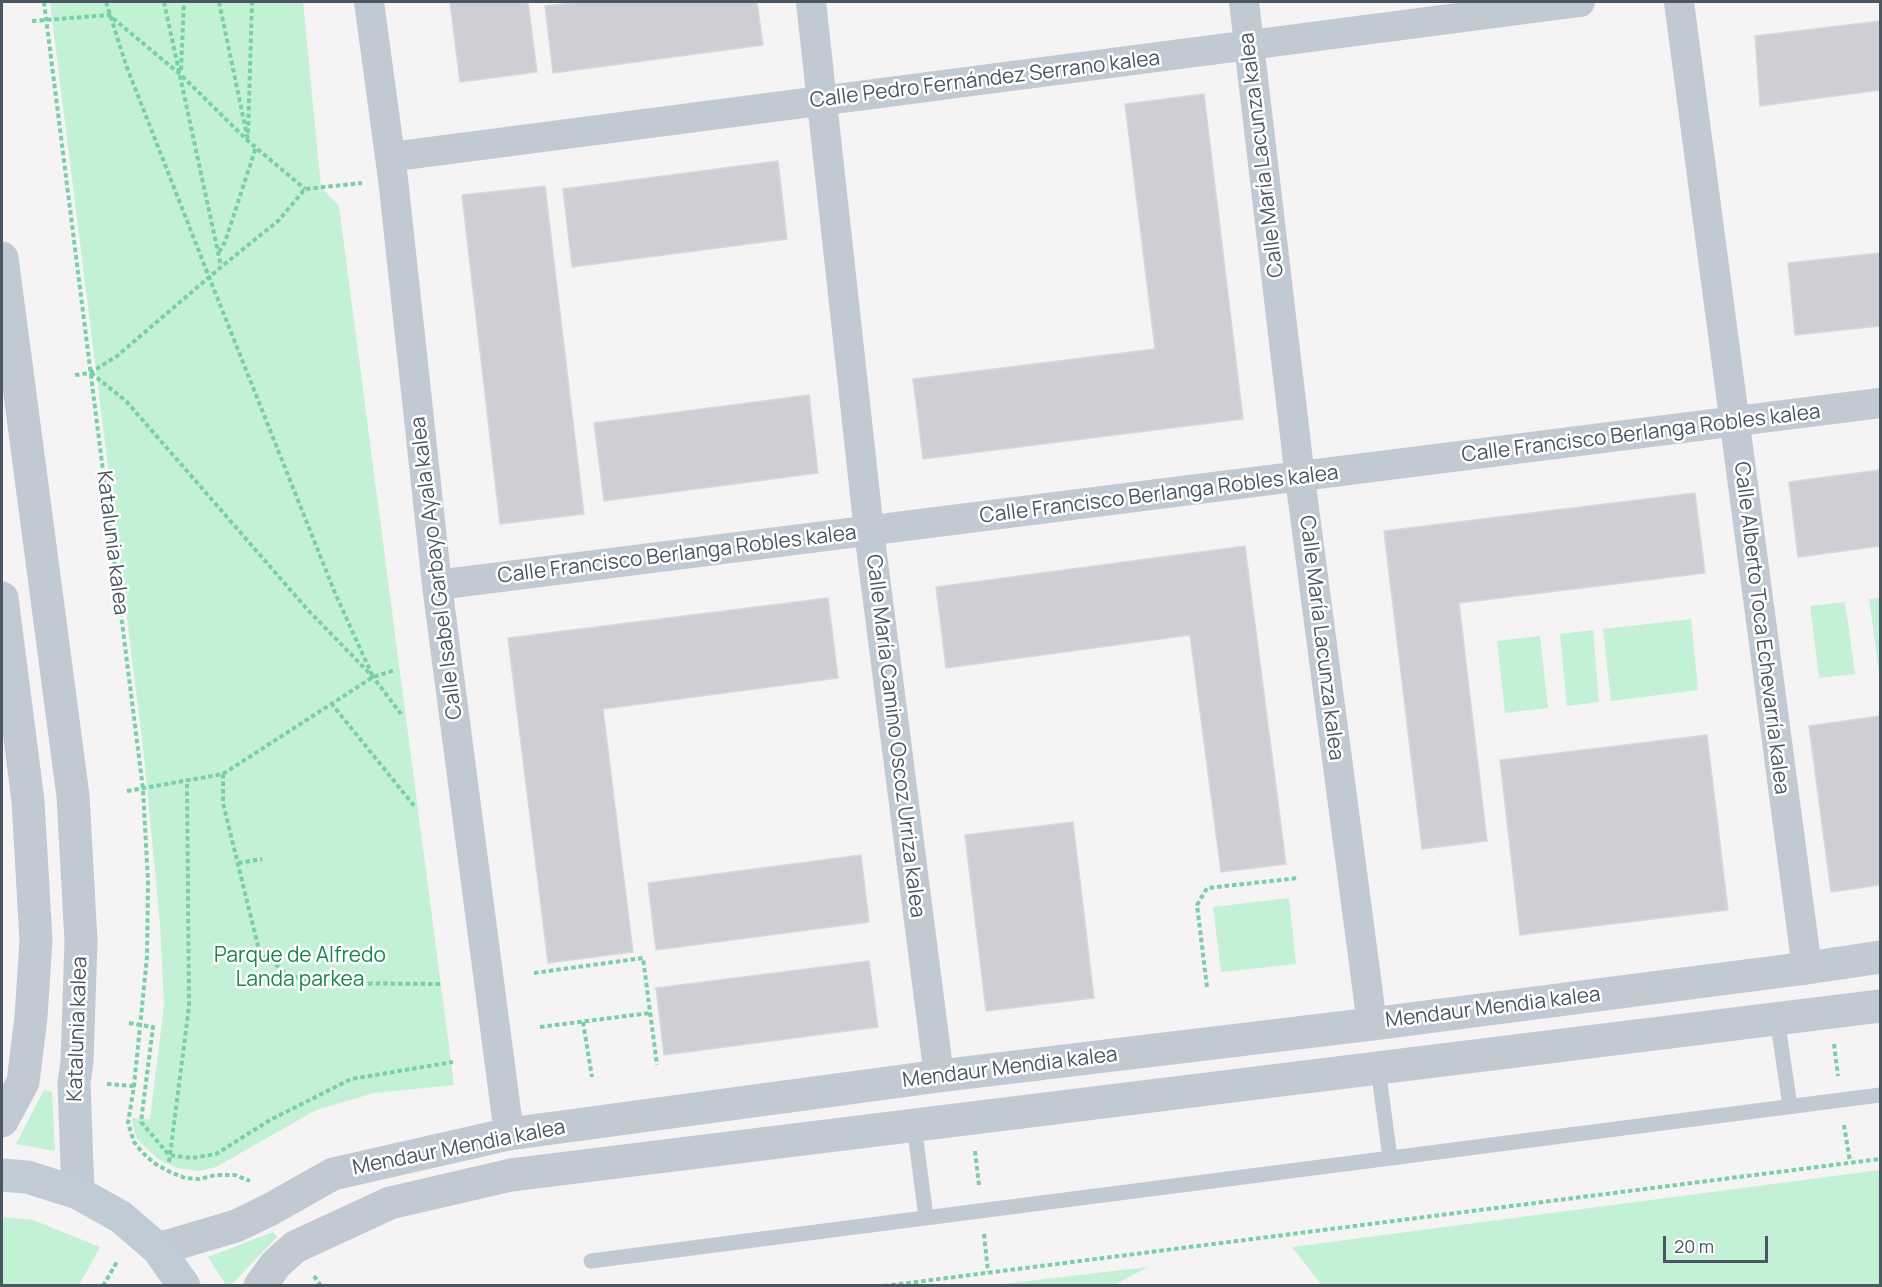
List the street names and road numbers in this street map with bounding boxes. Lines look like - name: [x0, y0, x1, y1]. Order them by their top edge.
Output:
- street label: Calle María Lacunza kalea: [1234, 31, 1290, 279]
- street label: Calle Pedro Fernández Serrano kalea: [809, 46, 1161, 114]
- street label: Calle Francisco Berlanga Robles kalea: [1460, 399, 1822, 469]
- street label: Calle Isabel Garbayo Ayala kalea: [406, 415, 468, 721]
- street label: Calle Francisco Berlanga Robles kalea: [978, 460, 1340, 530]
- street label: Calle Alberto Toca Echevarría kalea: [1728, 460, 1794, 796]
- street label: Katalunia kalea: [91, 469, 133, 617]
- street label: Calle María Lacunza kalea: [1293, 514, 1349, 762]
- street label: Calle Francisco Berlanga Robles kalea: [496, 520, 858, 590]
- street label: Calle María Camino Oscoz Urriza kalea: [860, 553, 930, 919]
- street label: Katalunia kalea: [63, 956, 93, 1102]
- street label: Mendaur Mendia kalea: [1384, 982, 1602, 1034]
- street label: Mendaur Mendia kalea: [901, 1042, 1119, 1094]
- street label: Mendaur Mendia kalea: [350, 1115, 568, 1181]

